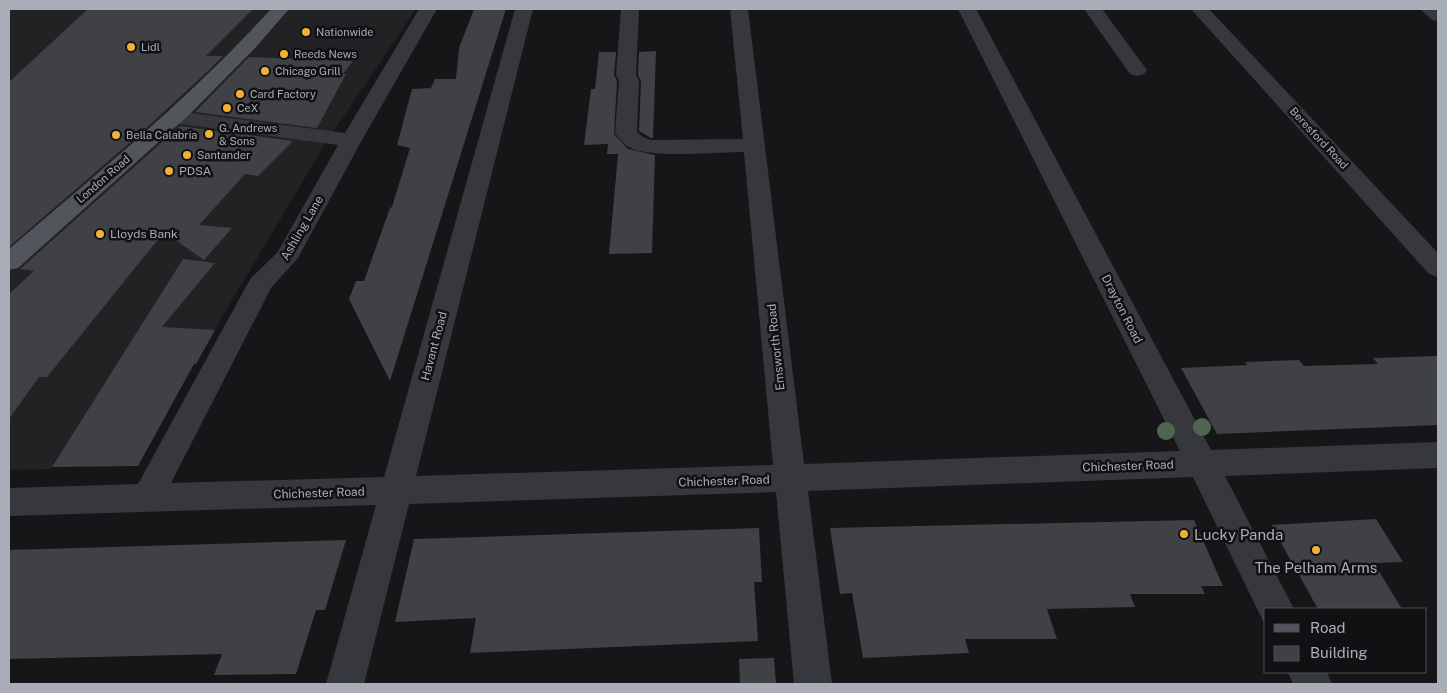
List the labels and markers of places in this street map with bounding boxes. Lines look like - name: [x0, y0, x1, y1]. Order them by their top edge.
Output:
- marker: Nationwide: [300, 26, 312, 38]
- place label: Nationwide: [316, 26, 374, 38]
- marker: Lidl: [125, 41, 137, 53]
- place label: Lidl: [141, 41, 160, 53]
- marker: Reeds News: [278, 48, 290, 60]
- place label: Reeds News: [294, 48, 357, 60]
- marker: Chicago Grill: [259, 65, 271, 77]
- place label: Chicago Grill: [275, 65, 341, 77]
- marker: Card Factory: [234, 88, 246, 100]
- place label: Card Factory: [250, 88, 316, 100]
- marker: CeX: [221, 102, 233, 114]
- place label: CeX: [237, 102, 259, 114]
- place label: G. Andrews & Sons: [219, 122, 278, 147]
- marker: G. Andrews & Sons: [203, 128, 215, 140]
- marker: Bella Calabria: [110, 129, 122, 141]
- place label: Bella Calabria: [126, 129, 197, 141]
- marker: Santander: [181, 149, 193, 161]
- place label: Santander: [197, 149, 250, 161]
- place label: PDSA: [179, 164, 212, 178]
- marker: PDSA: [163, 165, 175, 177]
- place label: Lloyds Bank: [110, 227, 178, 241]
- marker: Lloyds Bank: [94, 228, 106, 240]
- place label: Lucky Panda: [1194, 526, 1283, 543]
- marker: Lucky Panda: [1178, 528, 1190, 540]
- marker: The Pelham Arms: [1310, 544, 1322, 556]
- place label: The Pelham Arms: [1255, 559, 1377, 576]

